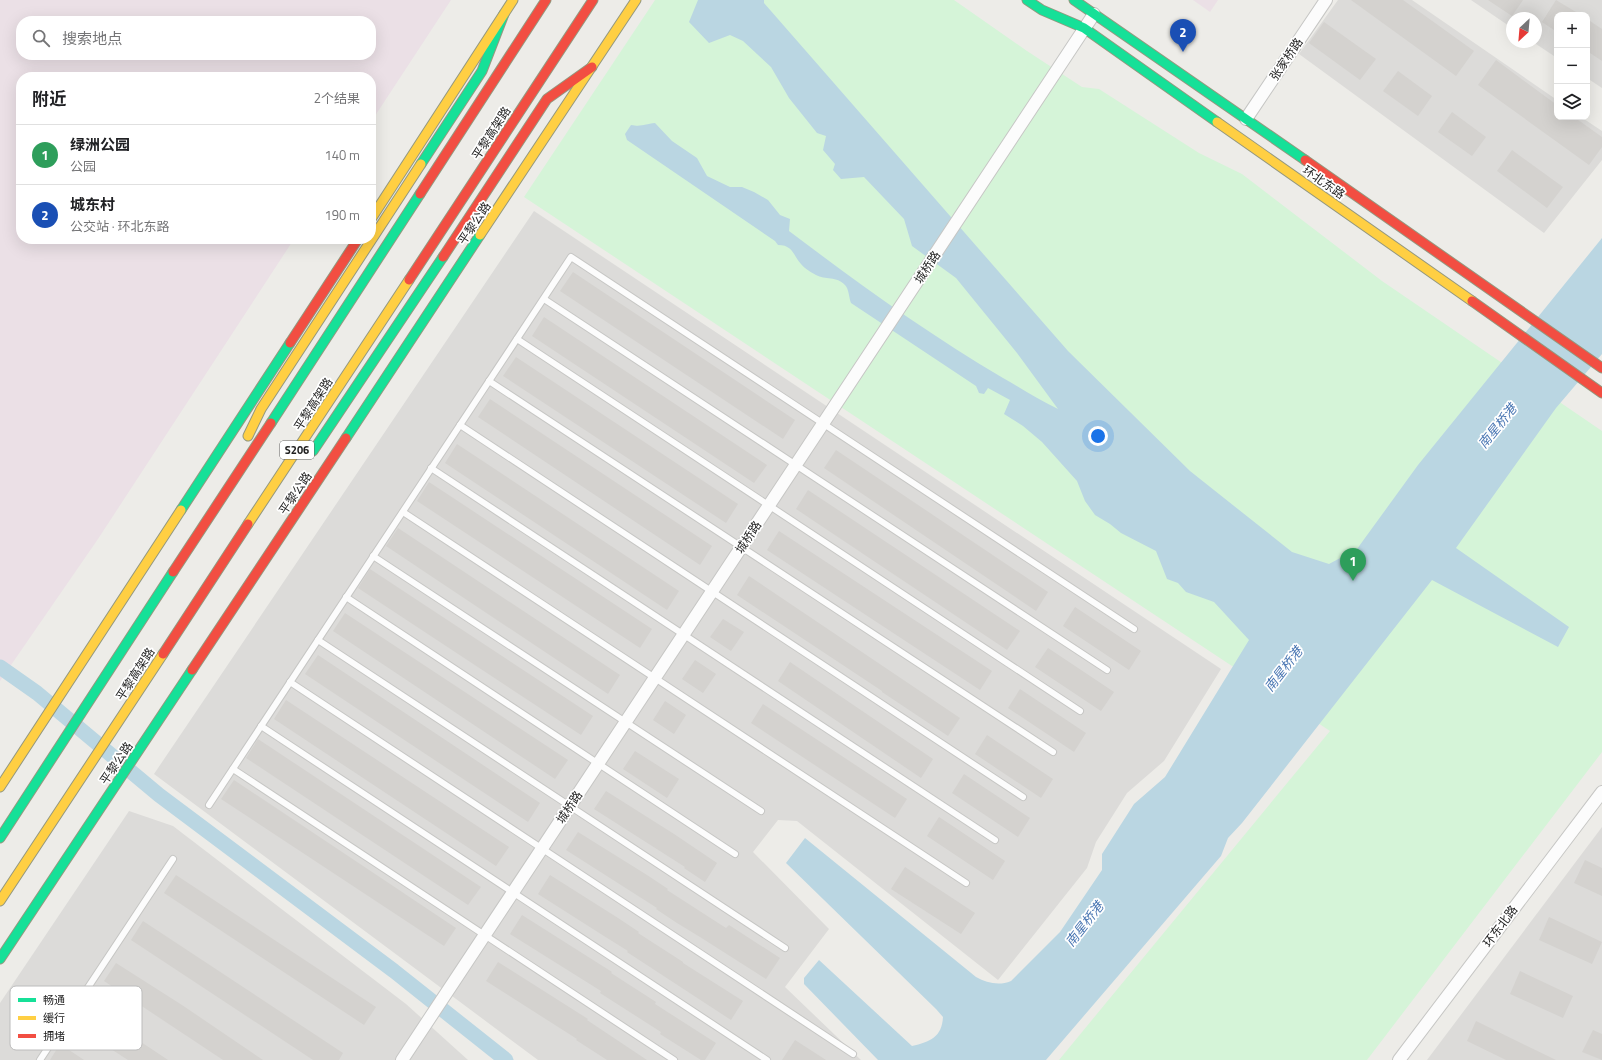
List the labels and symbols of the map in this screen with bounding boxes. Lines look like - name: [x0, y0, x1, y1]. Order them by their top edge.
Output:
- north arrow: [1506, 12, 1542, 48]
- pin: 2: [1170, 19, 1196, 52]
- street label: 张家桥路: [1265, 34, 1307, 84]
- street label: 平黎高架路: [467, 103, 515, 163]
- street label: 环北东路: [1299, 160, 1349, 204]
- street label: 平黎公路: [453, 198, 495, 248]
- street label: 城桥路: [909, 247, 945, 287]
- street label: 平黎高架路: [289, 374, 337, 434]
- water label: 南星桥港: [1473, 398, 1522, 453]
- your location: [1088, 426, 1108, 446]
- road number: S206: [280, 441, 314, 459]
- street label: 平黎公路: [274, 468, 316, 518]
- street label: 城桥路: [730, 517, 766, 557]
- pin: 1: [1340, 548, 1366, 581]
- water label: 南星桥港: [1259, 641, 1308, 696]
- street label: 平黎高架路: [111, 644, 159, 704]
- street label: 平黎公路: [95, 738, 137, 788]
- street label: 城桥路: [551, 787, 587, 827]
- water label: 南星桥港: [1060, 896, 1109, 951]
- street label: 环东北路: [1478, 901, 1522, 951]
- legend: [10, 986, 142, 1050]
- text: 畅通: [43, 992, 65, 1008]
- text: 缓行: [43, 1010, 65, 1026]
- text: 拥堵: [43, 1028, 65, 1044]

